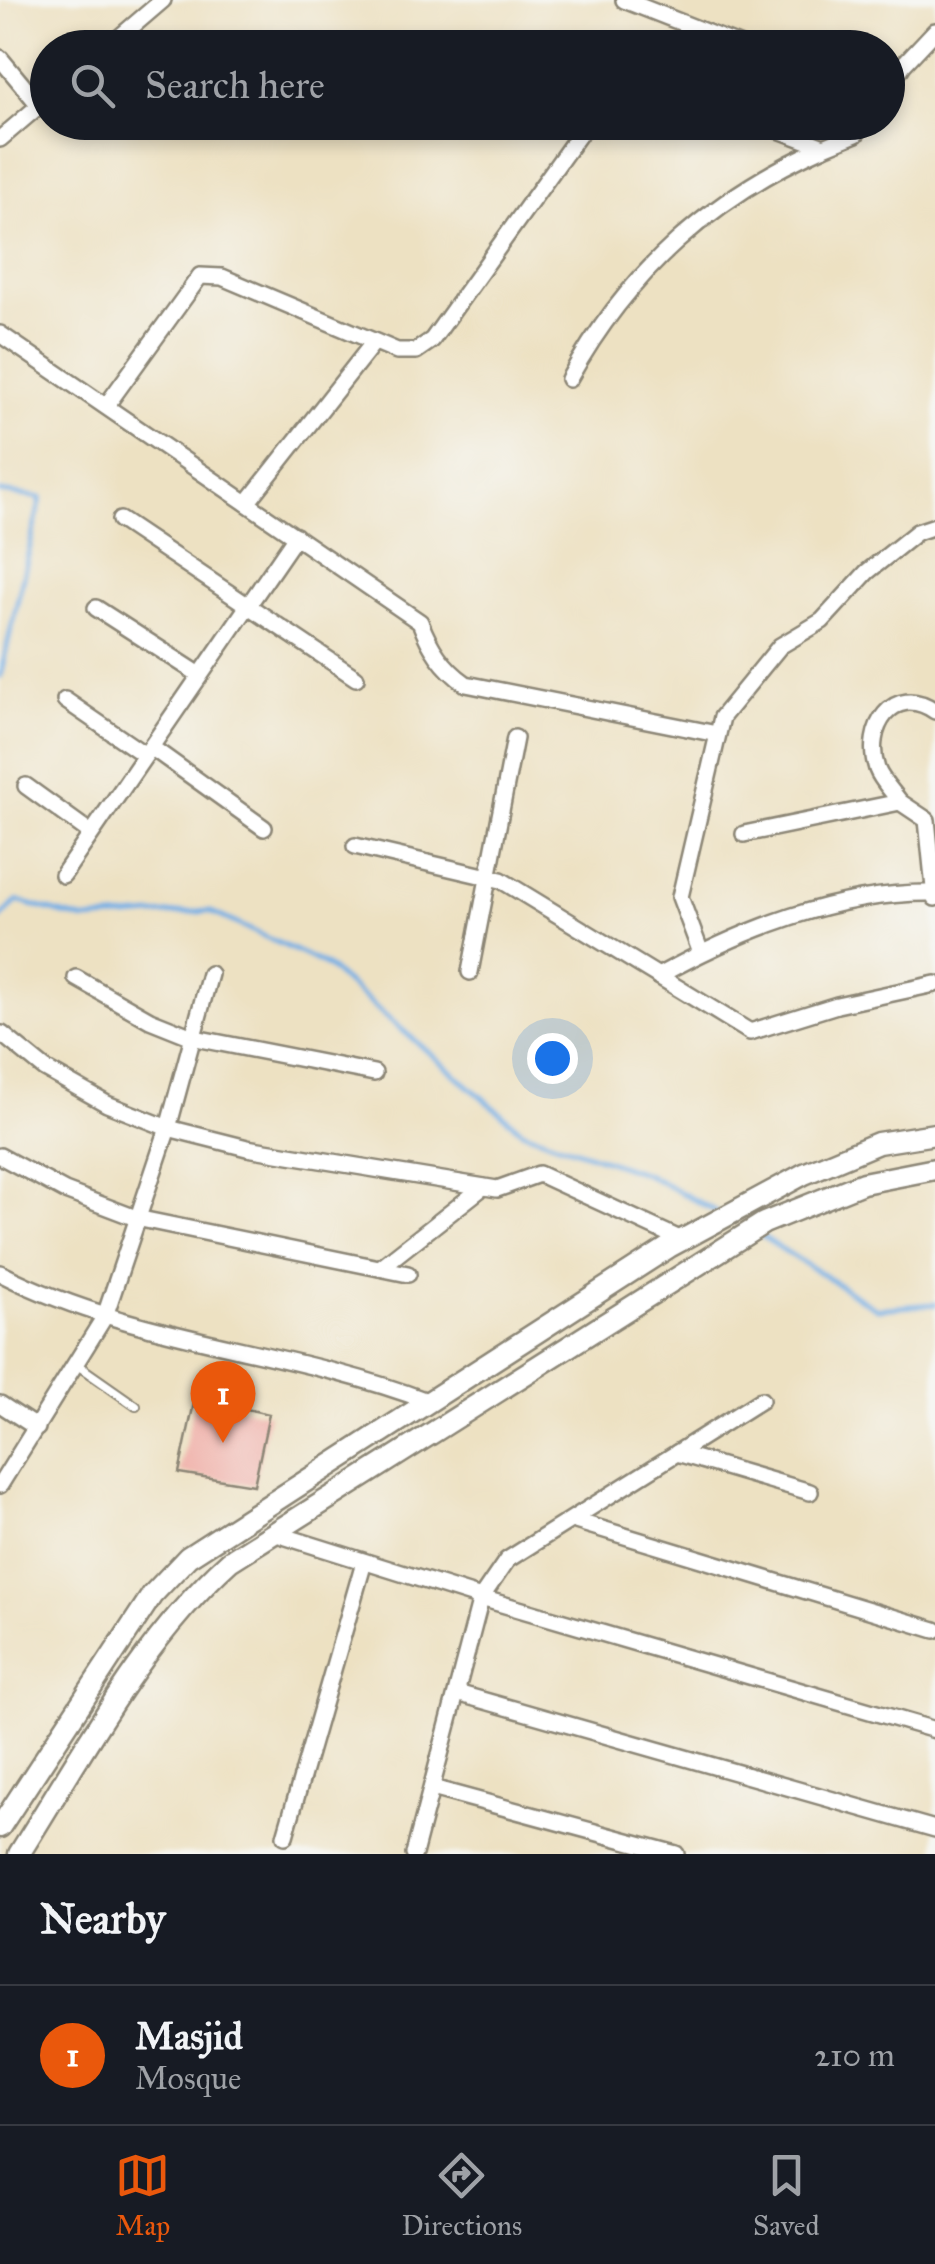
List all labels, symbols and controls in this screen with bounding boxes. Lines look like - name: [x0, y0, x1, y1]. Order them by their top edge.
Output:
- search box: [30, 30, 905, 140]
- icon: search: [65, 58, 120, 113]
- text: Search here: [145, 62, 325, 108]
- your location: [527, 1033, 578, 1084]
- pin: 1: [190, 1360, 256, 1443]
- text: Nearby: [40, 1893, 165, 1945]
- text: Masjid: [135, 2013, 243, 2059]
- text: 1: [66, 2036, 79, 2075]
- text: 210 m: [814, 2036, 895, 2075]
- text: Mosque: [135, 2059, 241, 2098]
- tab: Map: [115, 2148, 170, 2243]
- tab: Directions: [401, 2148, 522, 2243]
- tab: Saved: [753, 2148, 820, 2243]

